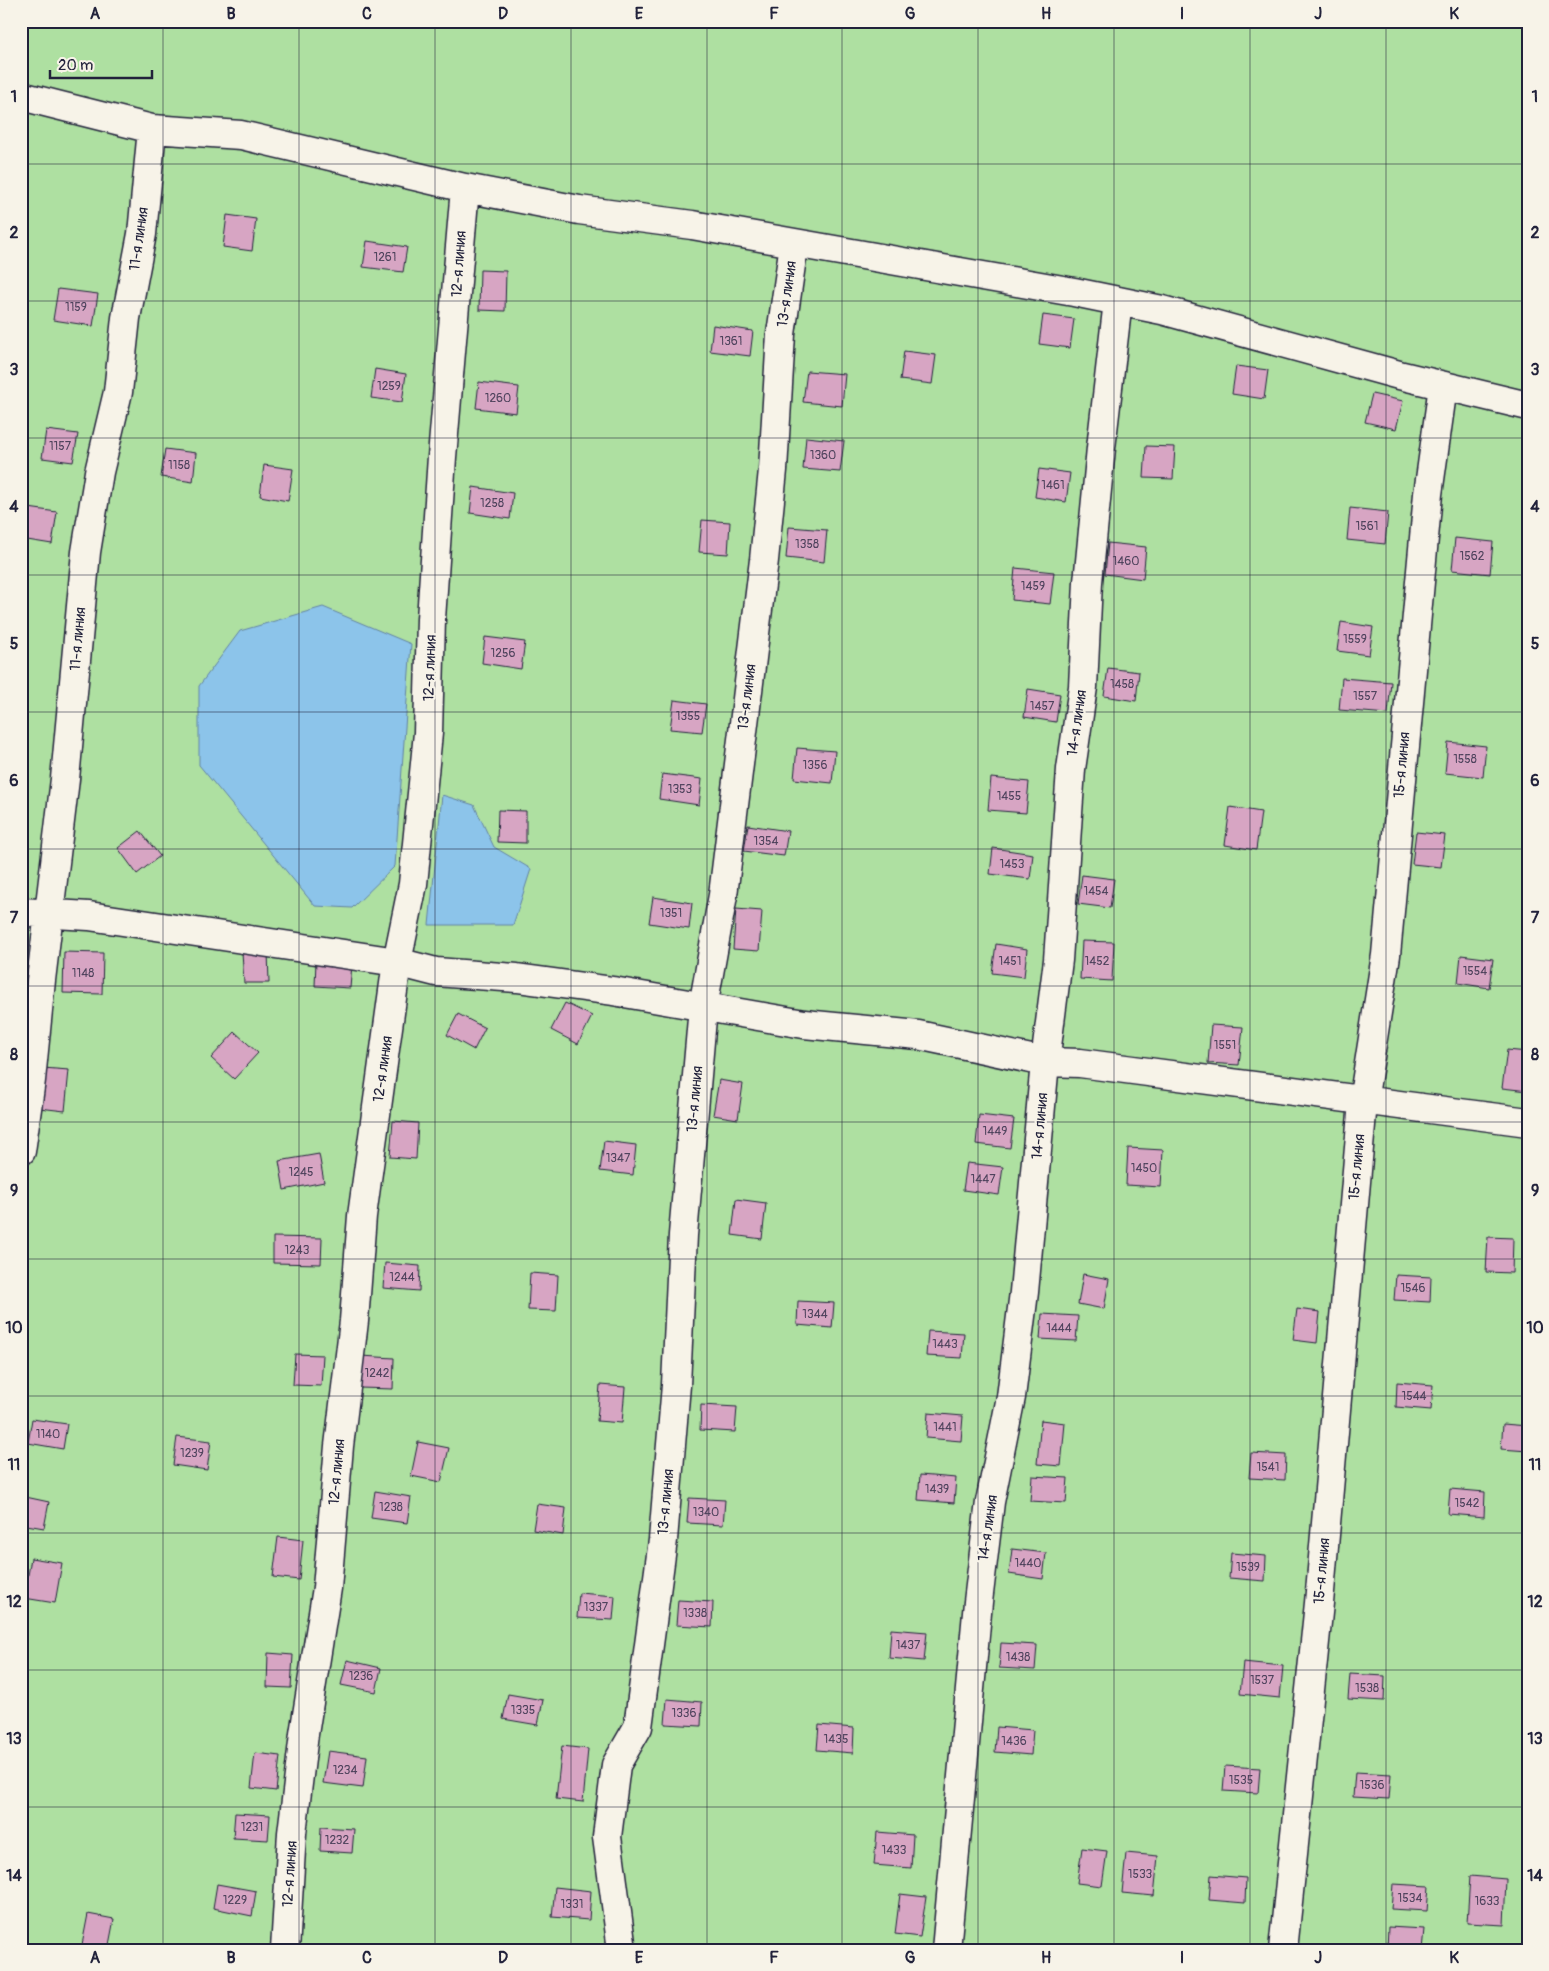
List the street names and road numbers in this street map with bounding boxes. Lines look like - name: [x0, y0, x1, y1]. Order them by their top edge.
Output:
- street label: 11-я линия: [125, 206, 153, 272]
- street label: 12-я линия: [447, 230, 471, 298]
- street label: 13-я линия: [773, 260, 801, 328]
- street label: 11-я линия: [66, 606, 90, 672]
- street label: 12-я линия: [419, 634, 441, 702]
- street label: 13-я линия: [734, 663, 760, 731]
- street label: 14-я линия: [1063, 688, 1091, 758]
- street label: 15-я линия: [1390, 731, 1414, 799]
- street label: 12-я линия: [369, 1035, 397, 1103]
- street label: 13-я линия: [683, 1065, 707, 1133]
- street label: 14-я линия: [1028, 1092, 1052, 1160]
- street label: 15-я линия: [1345, 1133, 1369, 1201]
- street label: 12-я линия: [325, 1438, 349, 1506]
- street label: 13-я линия: [654, 1468, 678, 1536]
- street label: 14-я линия: [974, 1493, 1002, 1563]
- street label: 15-я линия: [1310, 1537, 1334, 1605]
- street label: 12-я линия: [278, 1840, 302, 1908]

